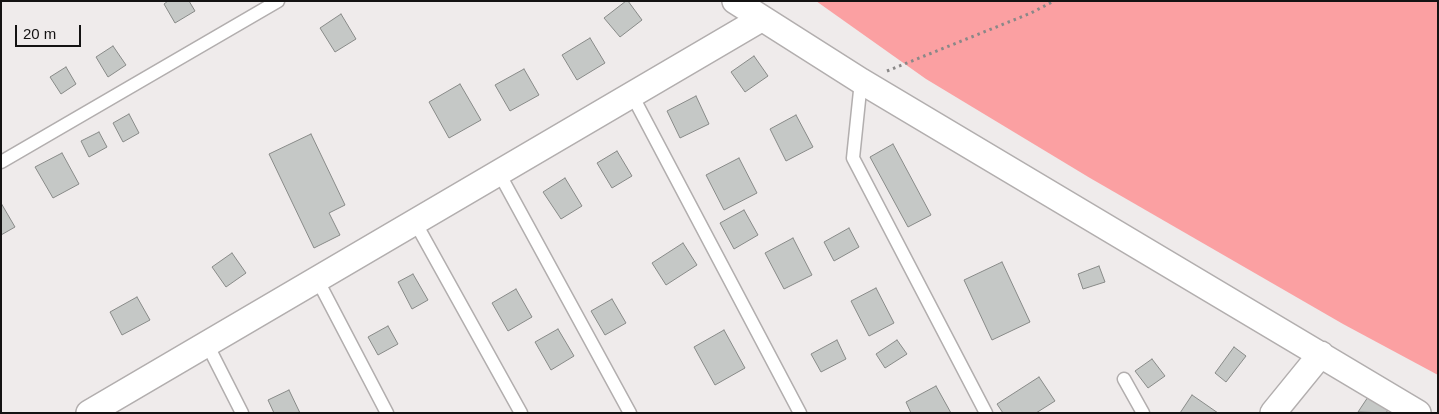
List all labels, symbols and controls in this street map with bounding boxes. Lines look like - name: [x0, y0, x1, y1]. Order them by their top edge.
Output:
- scale bar: [18, 15, 84, 47]
- text: 20 m: [23, 25, 56, 42]

